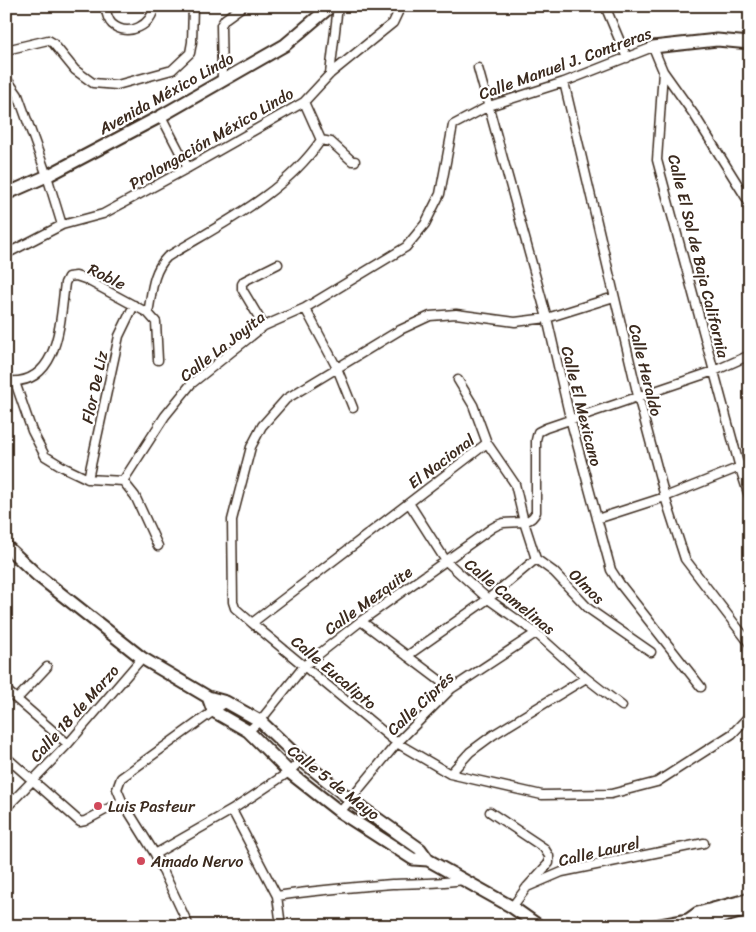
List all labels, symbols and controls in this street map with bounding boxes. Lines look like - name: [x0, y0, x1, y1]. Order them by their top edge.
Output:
- street label: Calle Manuel J. Contreras: [475, 18, 656, 108]
- street label: Avenida México Lindo: [92, 44, 239, 143]
- street label: Prolongación México Lindo: [123, 79, 299, 198]
- street label: Calle El Sol de Baja California: [659, 151, 738, 362]
- street label: Roble: [83, 255, 131, 298]
- street label: Calle La Joyita: [173, 303, 272, 389]
- street label: Calle Heraldo: [620, 321, 671, 419]
- street label: Calle El Mexicano: [553, 343, 610, 469]
- street label: Flor De Liz: [73, 348, 116, 426]
- street label: El Nacional: [401, 426, 482, 497]
- street label: Calle Camelinas: [458, 550, 562, 643]
- street label: Calle Mezquite: [318, 558, 419, 643]
- street label: Olmos: [562, 561, 612, 612]
- street label: Calle Eucalipto: [284, 628, 383, 717]
- street label: Calle 18 de Marzo: [22, 658, 127, 769]
- street label: Calle Ciprés: [380, 664, 462, 743]
- street label: Calle 5 de Mayo: [281, 737, 386, 828]
- place label: Luis Pasteur: [108, 792, 196, 821]
- marker: Luis Pasteur: [92, 800, 104, 812]
- street label: Calle Laurel: [555, 828, 643, 875]
- place label: Amado Nervo: [150, 847, 243, 876]
- marker: Amado Nervo: [135, 855, 147, 867]

